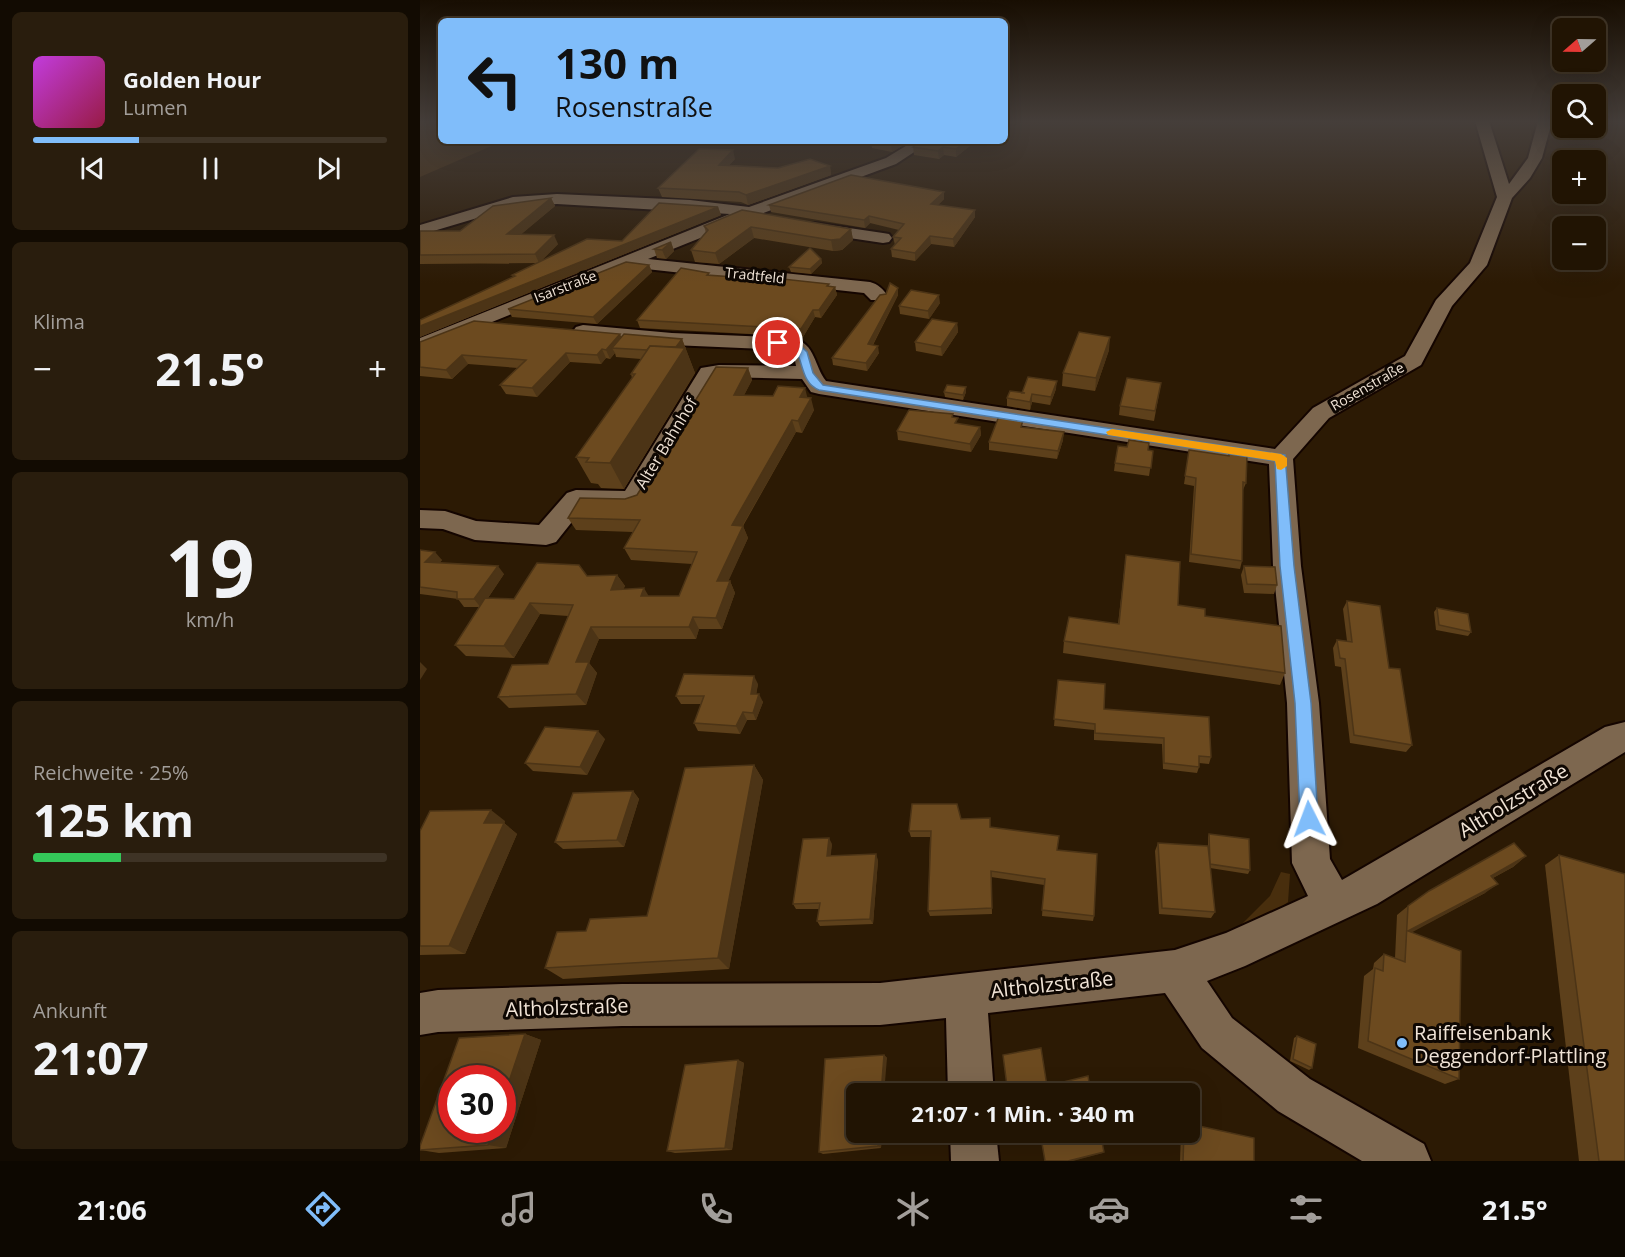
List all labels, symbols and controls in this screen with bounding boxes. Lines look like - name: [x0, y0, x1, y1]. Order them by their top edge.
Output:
- north arrow: [1552, 18, 1606, 72]
- map controls: [1552, 18, 1606, 270]
- text: 130 m: [555, 34, 679, 91]
- icon: left: [456, 42, 534, 120]
- text: Golden Hour: [123, 64, 261, 94]
- button: search: [1552, 84, 1606, 138]
- text: Rosenstraße: [555, 88, 713, 125]
- text: Lumen: [123, 94, 188, 121]
- button: +: [1552, 150, 1606, 204]
- icon: previous: [76, 152, 109, 185]
- icon: pause: [194, 152, 227, 185]
- icon: next: [312, 152, 345, 185]
- button: −: [1552, 216, 1606, 270]
- street label: Tradtfeld: [724, 262, 786, 288]
- street label: Isarstraße: [531, 265, 599, 307]
- text: Klima: [33, 308, 85, 335]
- pin: [752, 317, 803, 368]
- icon: arrive: [761, 326, 794, 359]
- text: 21.5°: [155, 338, 265, 399]
- text: −: [33, 346, 52, 391]
- text: +: [368, 346, 387, 391]
- street label: Rosenstraße: [1327, 357, 1407, 415]
- street label: Alter Bahnhof: [630, 392, 703, 493]
- text: 19: [165, 514, 255, 620]
- text: km/h: [186, 606, 234, 633]
- street label: Altholzstraße: [1453, 757, 1573, 843]
- text: Reichweite · 25%: [33, 759, 189, 786]
- position arrow: [1277, 787, 1341, 851]
- text: 125 km: [33, 789, 194, 850]
- street label: Altholzstraße: [989, 964, 1115, 1004]
- street label: Altholzstraße: [505, 991, 629, 1023]
- text: Ankunft: [33, 997, 107, 1024]
- place label: Raiffeisenbank Deggendorf-Plattling: [1414, 1019, 1606, 1069]
- text: 21:07: [33, 1027, 149, 1088]
- marker: Raiffeisenbank Deggendorf-Plattling: [1395, 1036, 1409, 1050]
- speed limit sign: 30: [438, 1065, 516, 1143]
- text: 21:07 · 1 Min. · 340 m: [911, 1098, 1135, 1128]
- icon: directions: [302, 1188, 344, 1230]
- icon: music: [498, 1188, 540, 1230]
- icon: phone: [695, 1188, 737, 1230]
- icon: climate: [892, 1188, 934, 1230]
- icon: car: [1088, 1188, 1130, 1230]
- icon: filters: [1285, 1188, 1327, 1230]
- text: 21:06: [77, 1191, 147, 1228]
- text: 21.5°: [1482, 1191, 1548, 1228]

